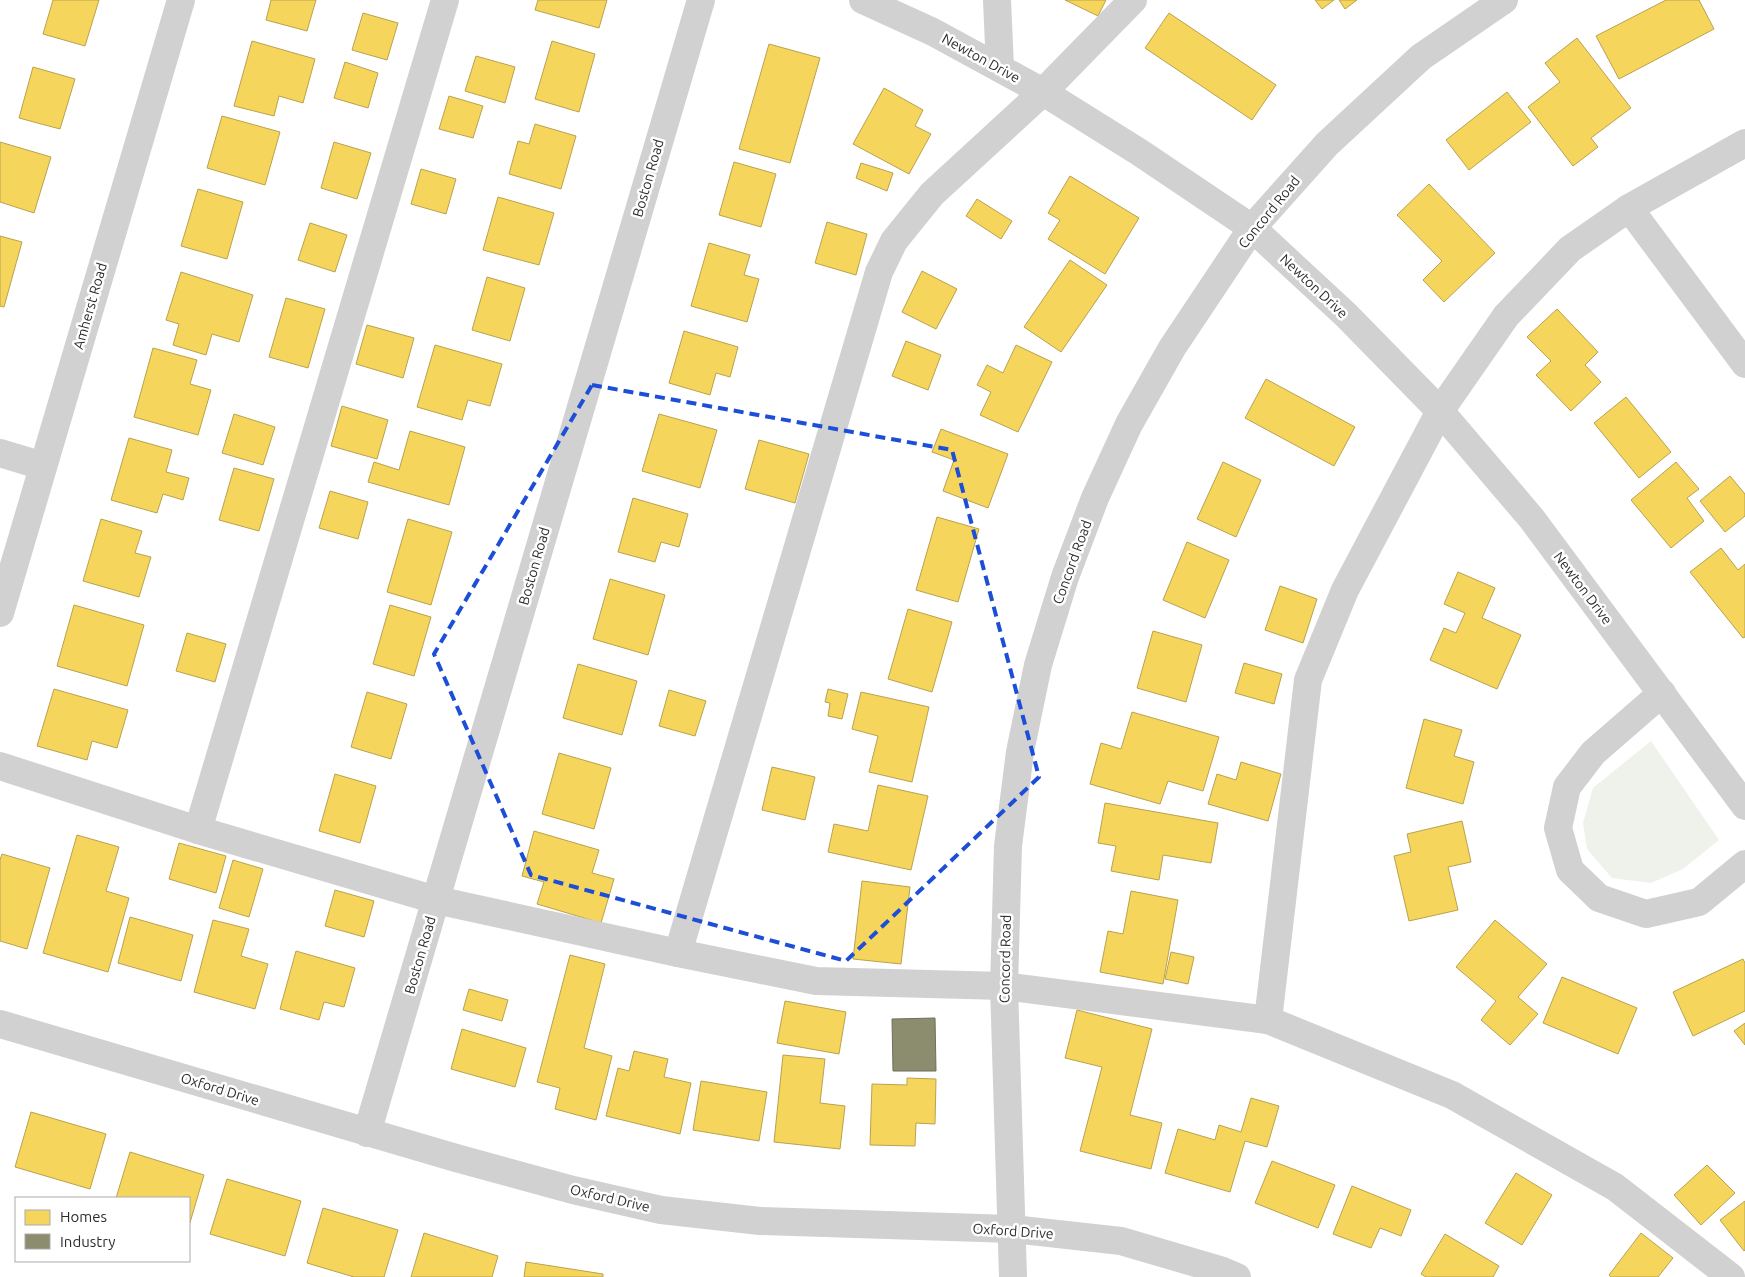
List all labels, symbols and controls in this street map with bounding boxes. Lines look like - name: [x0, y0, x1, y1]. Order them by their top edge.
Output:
- street label: Newton Drive: [939, 30, 1023, 86]
- street label: Boston Road: [629, 137, 667, 219]
- street label: Concord Road: [1235, 173, 1303, 251]
- street label: Newton Drive: [1277, 251, 1351, 321]
- street label: Amherst Road: [70, 261, 110, 351]
- street label: Concord Road: [1049, 518, 1095, 606]
- street label: Boston Road: [515, 525, 553, 607]
- street label: Newton Drive: [1551, 549, 1615, 627]
- street label: Boston Road: [401, 914, 439, 996]
- street label: Concord Road: [996, 915, 1014, 1003]
- street label: Oxford Drive: [179, 1069, 261, 1109]
- street label: Oxford Drive: [569, 1181, 651, 1215]
- legend: [15, 1197, 190, 1262]
- text: Homes: [60, 1208, 107, 1225]
- street label: Oxford Drive: [972, 1220, 1054, 1242]
- text: Industry: [60, 1233, 115, 1250]

